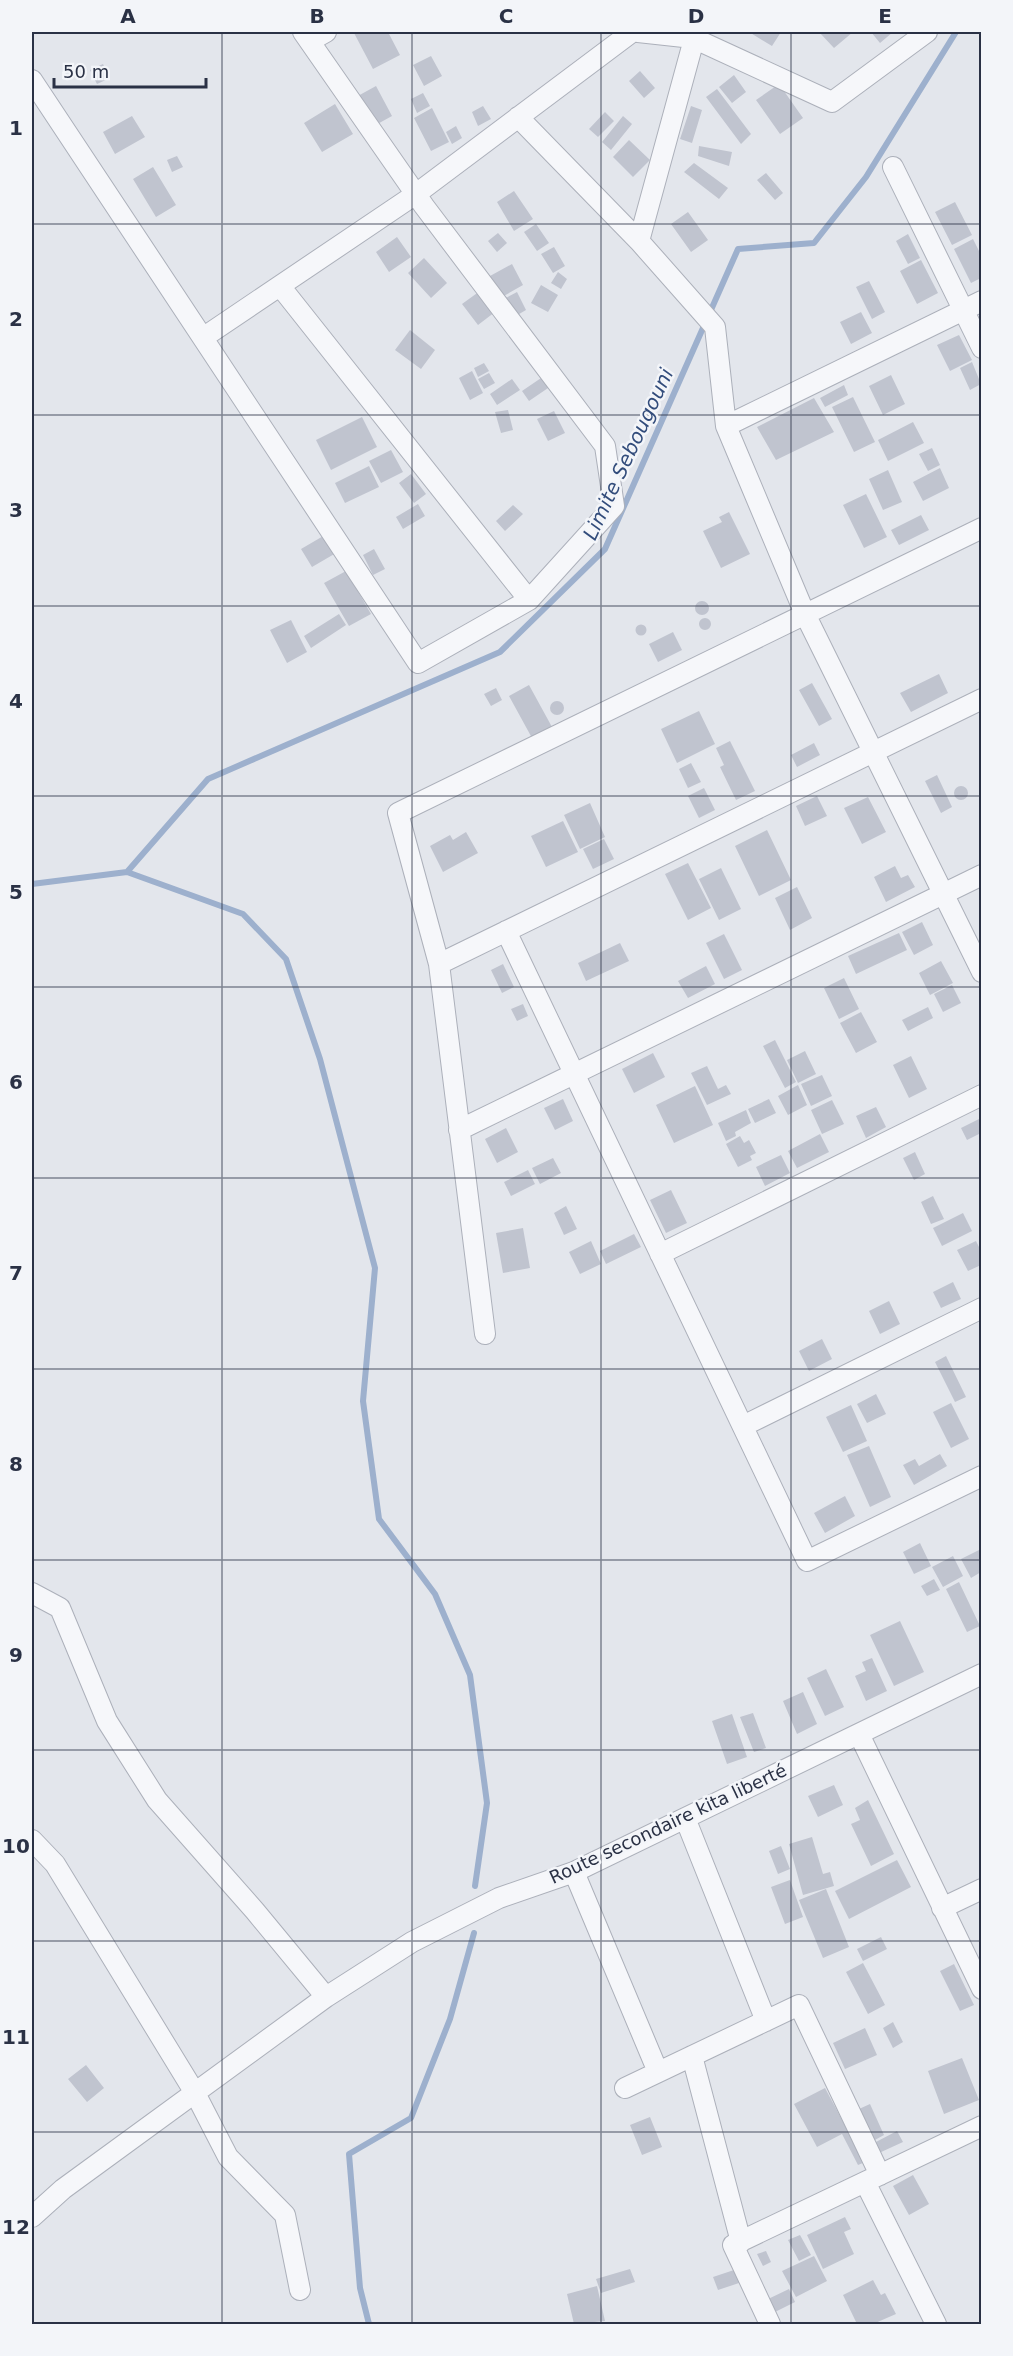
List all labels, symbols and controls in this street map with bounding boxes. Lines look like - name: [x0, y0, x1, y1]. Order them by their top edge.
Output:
- text: A: [120, 4, 136, 28]
- text: B: [309, 4, 325, 28]
- text: C: [499, 4, 513, 28]
- text: D: [688, 4, 704, 28]
- text: E: [878, 4, 892, 28]
- scale bar: [54, 51, 206, 89]
- text: 50 m: [63, 61, 109, 82]
- text: 1: [9, 116, 23, 140]
- text: 2: [9, 307, 23, 331]
- water label: Limite Sebougouni: [578, 364, 679, 544]
- text: 3: [9, 498, 23, 522]
- text: 4: [9, 689, 23, 713]
- text: 5: [9, 880, 23, 904]
- text: 6: [9, 1070, 23, 1094]
- text: 7: [9, 1261, 23, 1285]
- text: 8: [9, 1452, 23, 1476]
- text: 9: [9, 1643, 23, 1667]
- street label: Route secondaire kita liberté: [546, 1759, 790, 1888]
- text: 10: [2, 1834, 30, 1858]
- text: 11: [2, 2025, 30, 2049]
- text: 12: [2, 2215, 30, 2239]

